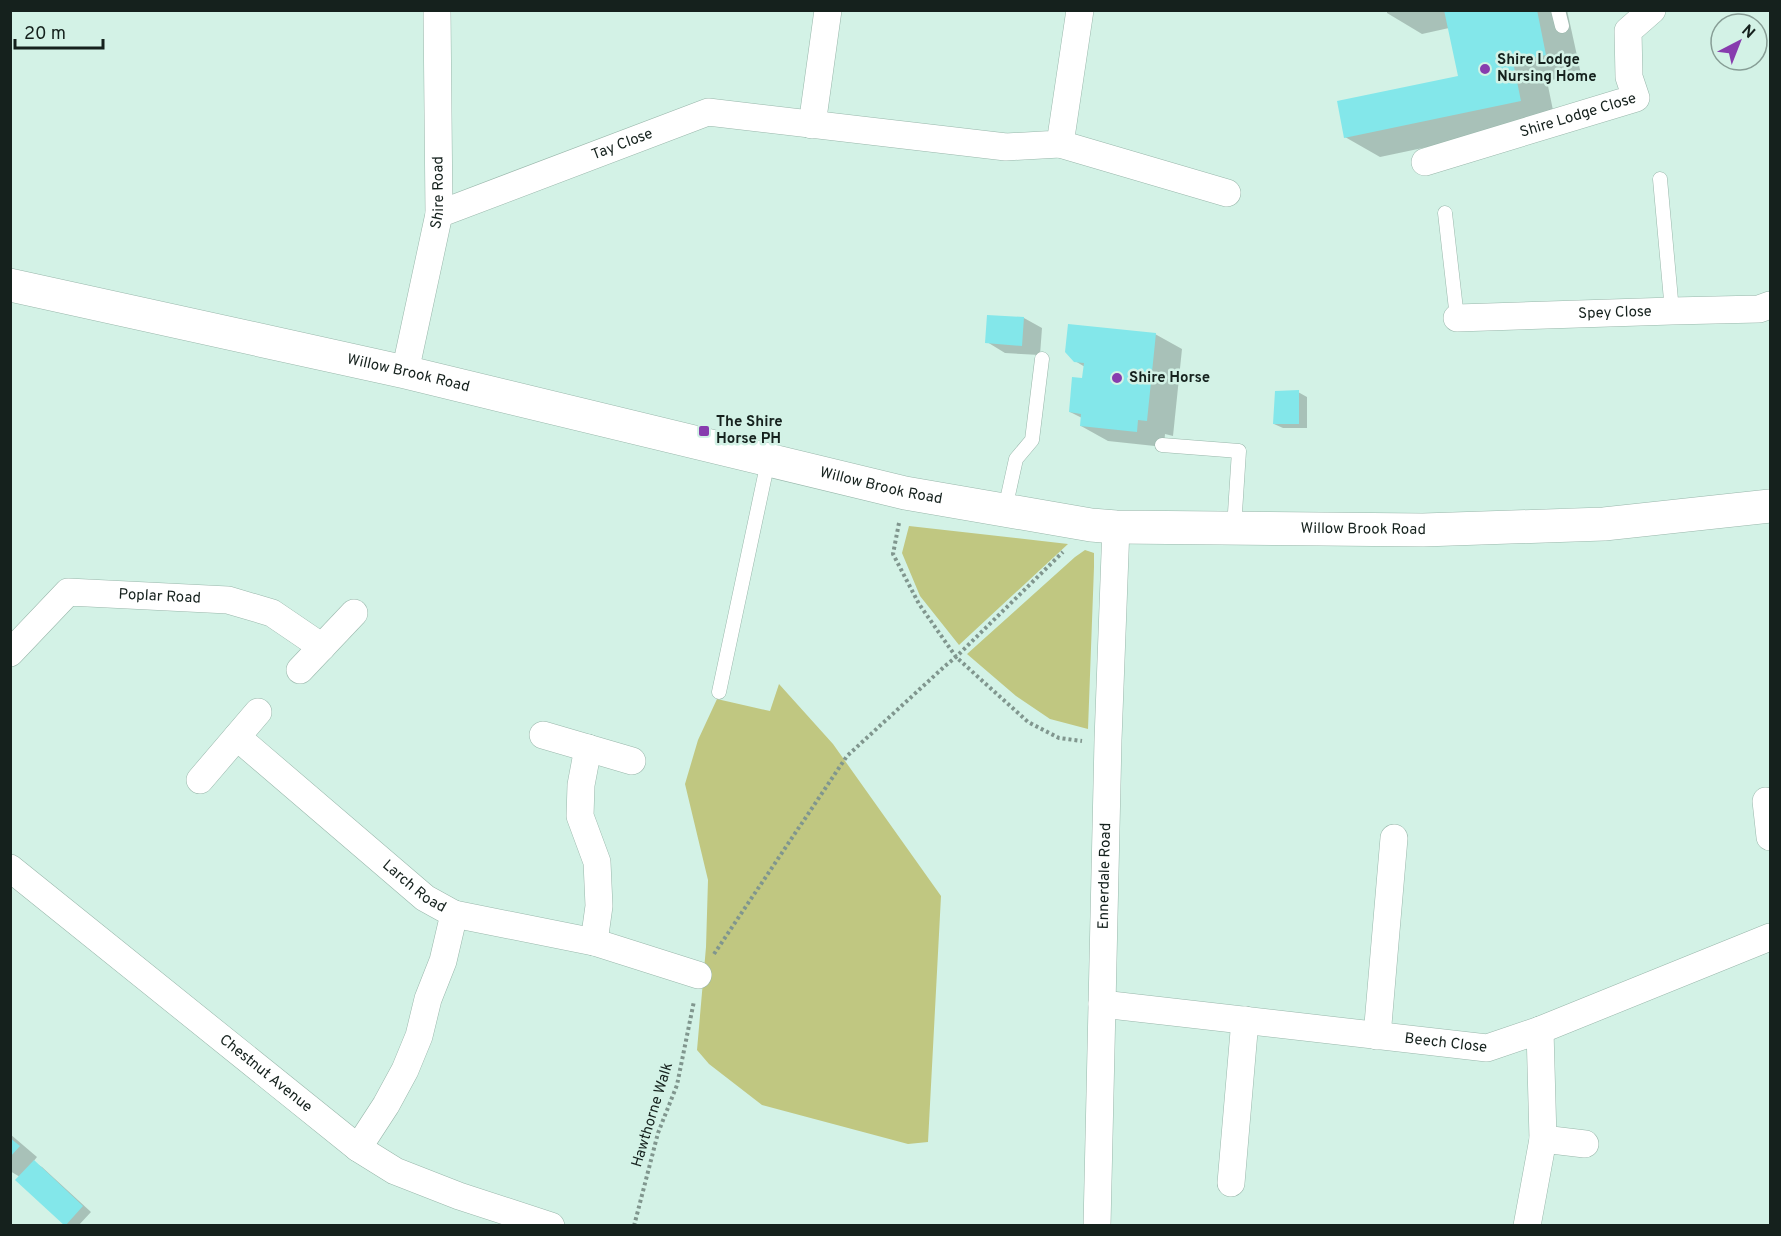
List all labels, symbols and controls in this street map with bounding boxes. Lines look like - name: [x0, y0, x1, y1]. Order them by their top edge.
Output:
- scale bar: [15, 12, 104, 50]
- north arrow: [1709, 12, 1769, 72]
- text: N: [1737, 21, 1759, 44]
- text: 20 m: [24, 23, 66, 46]
- place label: Shire Lodge Nursing Home: [1497, 51, 1597, 87]
- marker: Shire Lodge Nursing Home: [1478, 62, 1492, 76]
- street label: Shire Lodge Close: [1518, 89, 1639, 142]
- street label: Tay Close: [589, 124, 656, 165]
- street label: Shire Road: [427, 156, 449, 231]
- street label: Spey Close: [1578, 302, 1652, 324]
- street label: Willow Brook Road: [345, 350, 472, 397]
- place label: Shire Horse: [1129, 369, 1210, 388]
- marker: Shire Horse: [1110, 371, 1124, 385]
- place label: The Shire Horse PH: [716, 413, 783, 449]
- marker: The Shire Horse PH: [697, 424, 711, 438]
- street label: Willow Brook Road: [818, 463, 944, 509]
- street label: Willow Brook Road: [1300, 519, 1426, 540]
- street label: Poplar Road: [118, 585, 201, 608]
- street label: Ennerdale Road: [1094, 823, 1116, 930]
- street label: Larch Road: [378, 856, 449, 917]
- street label: Beech Close: [1403, 1029, 1488, 1057]
- street label: Chestnut Avenue: [215, 1030, 316, 1117]
- street label: Hawthorne Walk: [628, 1060, 678, 1170]

